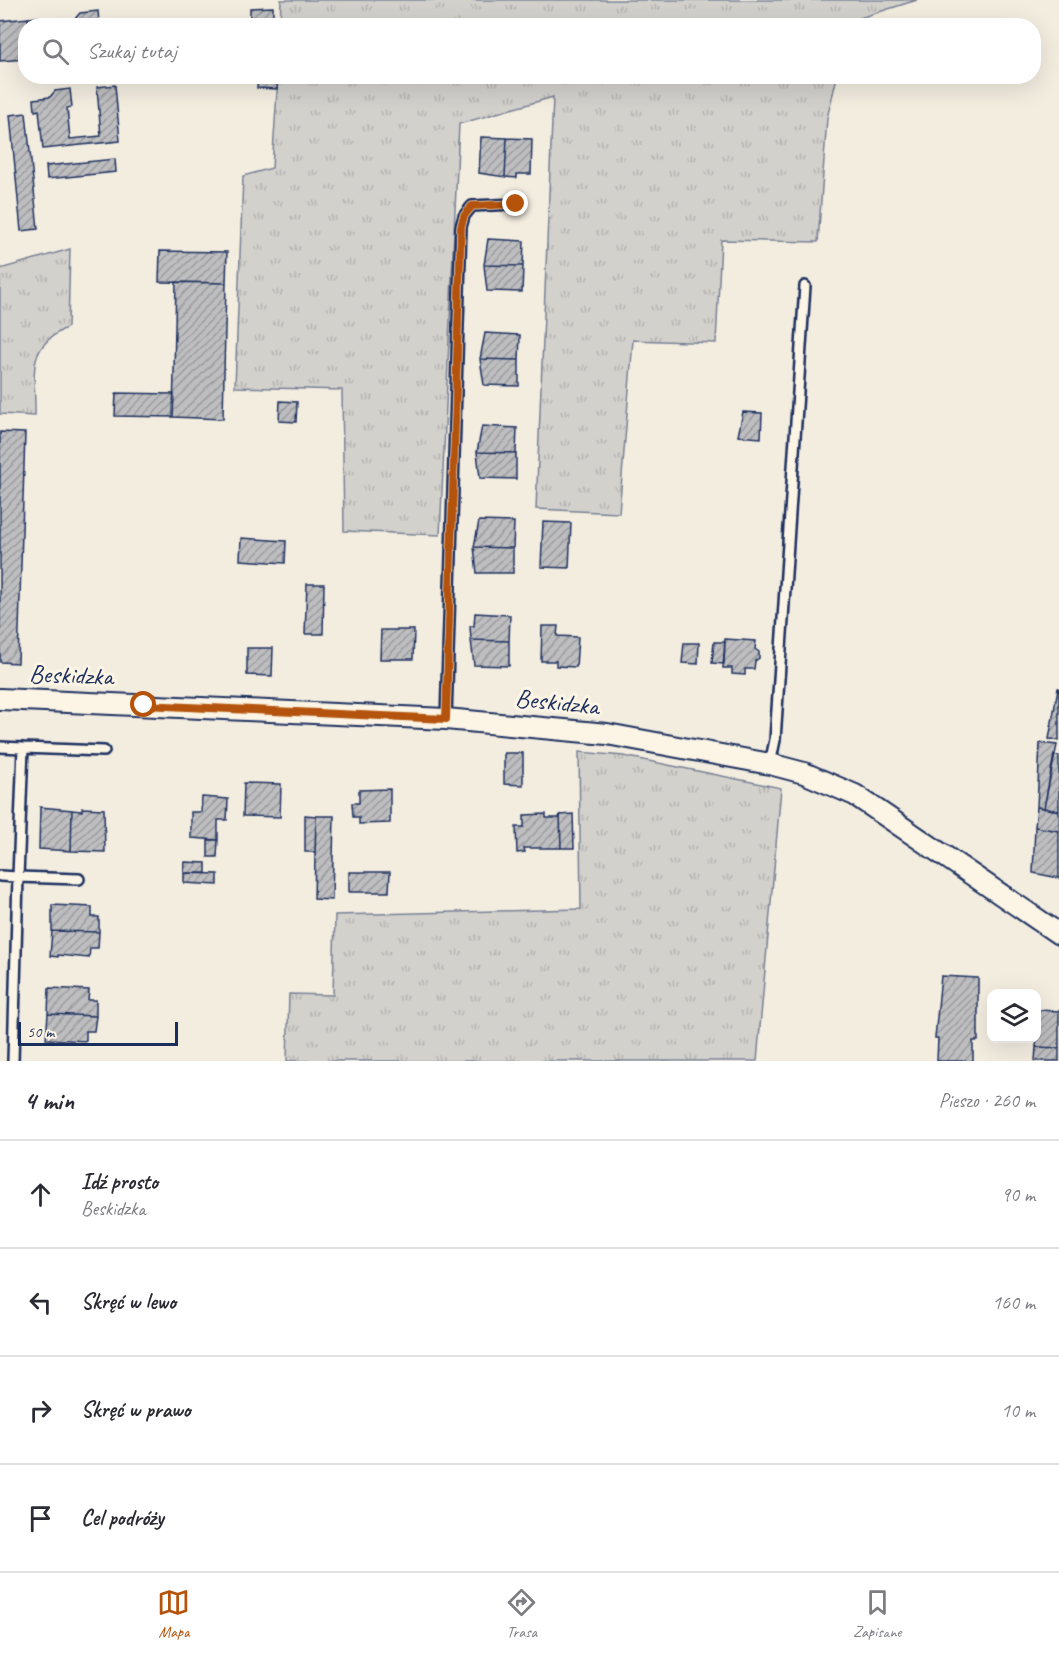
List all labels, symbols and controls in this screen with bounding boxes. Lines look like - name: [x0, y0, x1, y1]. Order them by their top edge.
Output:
- search box: [18, 18, 1041, 84]
- icon: search: [39, 35, 72, 68]
- text: Szukaj tutaj: [87, 37, 177, 65]
- route end: [502, 190, 528, 216]
- street label: Beskidzka: [29, 657, 116, 693]
- street label: Beskidzka: [514, 681, 603, 723]
- route start: [130, 691, 156, 717]
- map controls: [987, 989, 1041, 1043]
- button: layers: [987, 989, 1041, 1043]
- scale bar: [18, 1019, 178, 1046]
- text: 50 m: [27, 1022, 54, 1042]
- text: 4 min: [24, 1084, 74, 1117]
- text: Pieszo · 260 m: [939, 1088, 1035, 1113]
- text: Idź prosto: [81, 1168, 158, 1196]
- icon: ahead: [24, 1178, 57, 1211]
- text: 90 m: [1001, 1182, 1035, 1207]
- text: Beskidzka: [81, 1196, 145, 1221]
- icon: left: [24, 1286, 57, 1319]
- text: Skręć w lewo: [81, 1288, 176, 1316]
- text: 160 m: [992, 1290, 1035, 1315]
- icon: right: [24, 1394, 57, 1427]
- text: Skręć w prawo: [81, 1396, 190, 1424]
- text: 10 m: [1001, 1398, 1035, 1423]
- icon: arrive: [24, 1502, 57, 1535]
- text: Cel podróży: [81, 1504, 164, 1532]
- tab: Mapa: [157, 1586, 190, 1642]
- tab: Trasa: [505, 1586, 538, 1642]
- tab: Zapisane: [853, 1586, 902, 1642]

